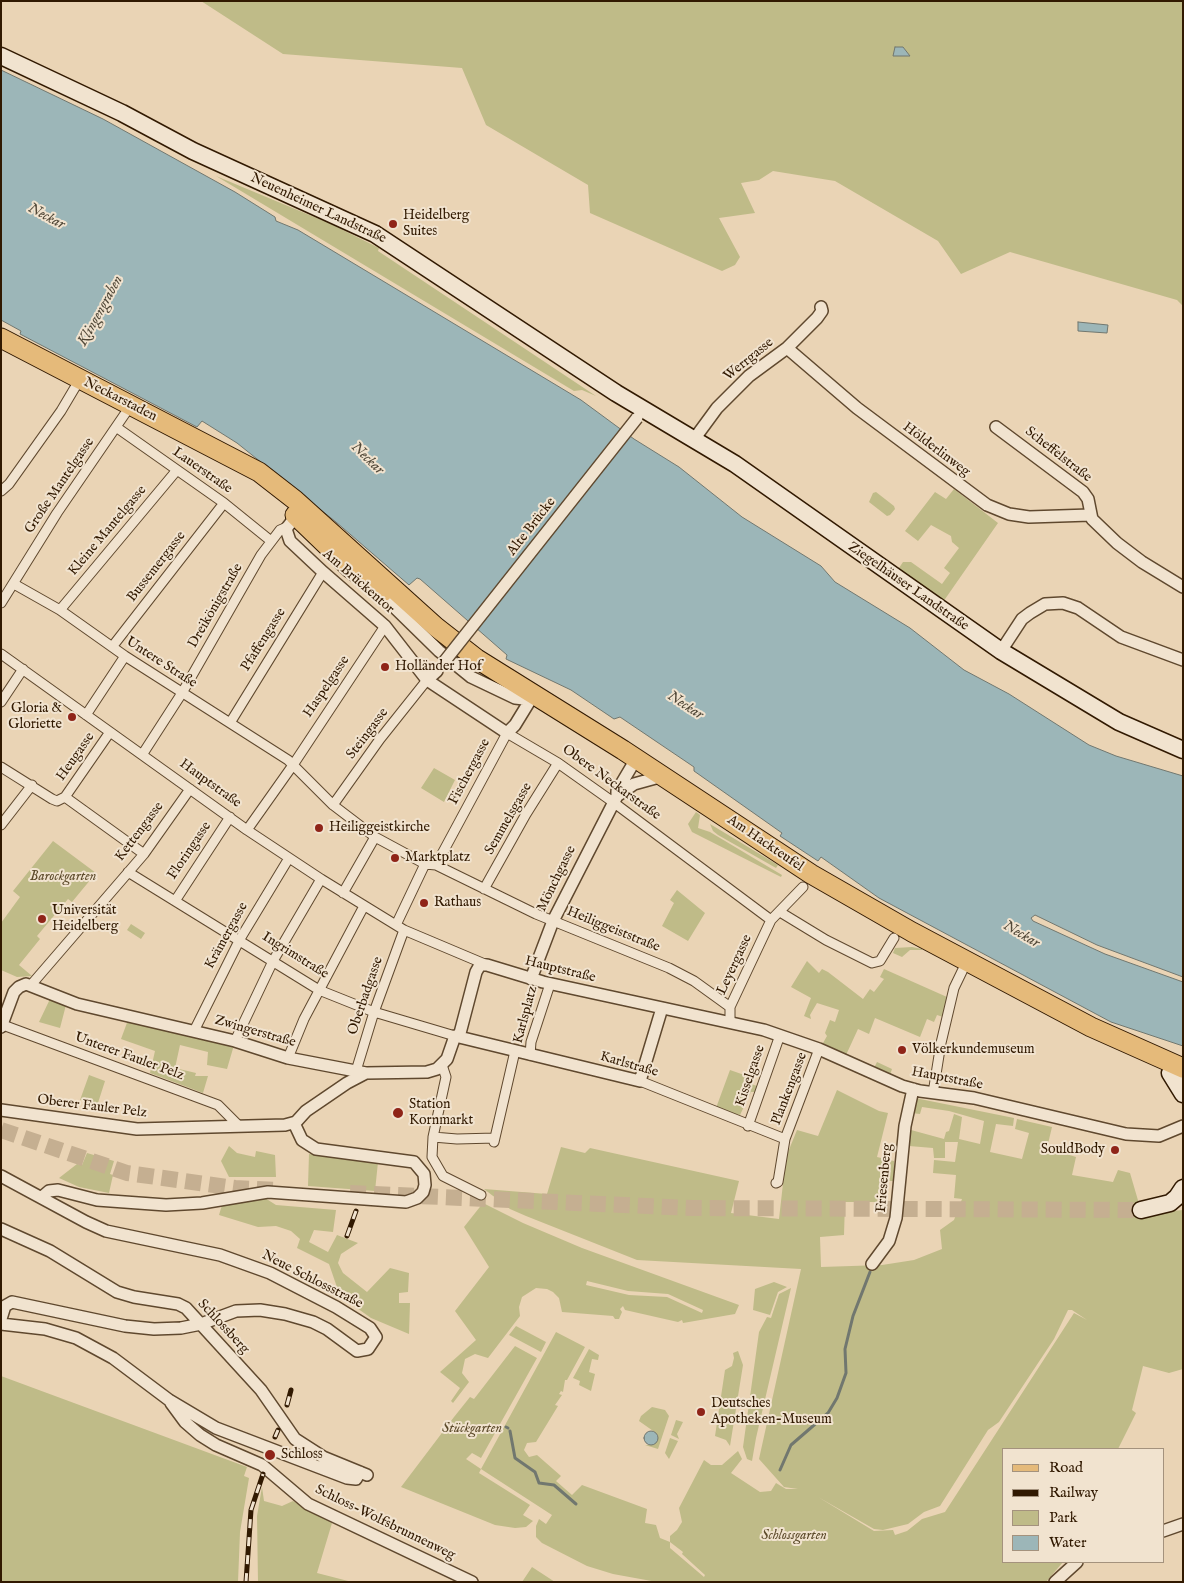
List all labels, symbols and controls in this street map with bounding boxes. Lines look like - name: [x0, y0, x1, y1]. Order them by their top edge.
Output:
- street label: Neuenheimer Landstraße: [247, 170, 389, 248]
- water label: Neckar: [24, 200, 68, 234]
- place label: Heidelberg Suites: [403, 208, 469, 240]
- marker: Heidelberg Suites: [387, 218, 399, 230]
- water label: Klingengraben: [74, 273, 128, 349]
- street label: Werrgasse: [721, 335, 777, 385]
- street label: Neckarstaden: [81, 374, 159, 426]
- street label: Hölderlinweg: [899, 419, 973, 481]
- street label: Scheffelstraße: [1021, 424, 1095, 486]
- street label: Große Mantelgasse: [22, 435, 98, 537]
- water label: Neckar: [347, 439, 387, 479]
- street label: Lauerstraße: [169, 444, 235, 498]
- street label: Kleine Mantelgasse: [65, 482, 151, 580]
- street label: Alte Brücke: [504, 495, 560, 559]
- street label: Bussemergasse: [124, 528, 190, 606]
- street label: Ziegelhäuser Landstraße: [844, 539, 972, 635]
- street label: Am Brückentor: [319, 546, 397, 618]
- street label: Dreikönigstraße: [185, 561, 247, 651]
- street label: Pfaffengasse: [238, 605, 290, 675]
- street label: Untere Straße: [122, 634, 200, 692]
- street label: Haspelgasse: [300, 653, 354, 721]
- place label: Holländer Hof: [395, 659, 482, 675]
- marker: Holländer Hof: [379, 661, 391, 673]
- water label: Neckar: [664, 688, 706, 724]
- place label: Gloria & Gloriette: [8, 701, 62, 734]
- street label: Steingasse: [343, 705, 393, 763]
- marker: Gloria & Gloriette: [66, 711, 78, 723]
- street label: Heugasse: [53, 729, 99, 785]
- street label: Fischergasse: [446, 736, 494, 808]
- street label: Obere Neckarstraße: [559, 742, 663, 824]
- street label: Hauptstraße: [176, 756, 244, 812]
- street label: Semmelsgasse: [482, 780, 536, 858]
- street label: Kettengasse: [112, 799, 168, 865]
- street label: Am Hackteufel: [724, 812, 806, 876]
- street label: Floringasse: [164, 819, 216, 883]
- place label: Heiliggeistkirche: [329, 820, 430, 836]
- marker: Heiliggeistkirche: [313, 822, 325, 834]
- street label: Mönchgasse: [534, 843, 580, 915]
- place label: Marktplatz: [405, 850, 470, 866]
- marker: Marktplatz: [389, 852, 401, 864]
- park label: Barockgarten: [30, 869, 96, 885]
- place label: Rathaus: [434, 895, 481, 911]
- marker: Rathaus: [418, 897, 430, 909]
- street label: Krämergasse: [202, 900, 252, 972]
- place label: Universität Heidelberg: [52, 903, 118, 936]
- street label: Heiliggeiststraße: [564, 904, 662, 956]
- marker: Universität Heidelberg: [36, 913, 48, 925]
- water label: Neckar: [999, 917, 1043, 953]
- street label: Ingrimstraße: [259, 929, 331, 983]
- street label: Leyergasse: [714, 932, 756, 998]
- street label: Hauptstraße: [523, 953, 597, 987]
- street label: Oberbadgasse: [345, 955, 387, 1037]
- street label: Karlsplatz: [510, 984, 542, 1046]
- street label: Zwingerstraße: [212, 1012, 298, 1052]
- street label: Unterer Fauler Pelz: [72, 1029, 186, 1085]
- place label: Völkerkundemuseum: [912, 1042, 1035, 1058]
- street label: Kisselgasse: [733, 1043, 769, 1109]
- marker: Völkerkundemuseum: [896, 1044, 908, 1056]
- street label: Karlstraße: [598, 1049, 660, 1081]
- street label: Plankengasse: [768, 1050, 812, 1128]
- street label: Hauptstraße: [910, 1064, 984, 1094]
- street label: Oberer Fauler Pelz: [36, 1092, 148, 1122]
- place label: Station Kornmarkt: [409, 1097, 473, 1130]
- marker: Station Kornmarkt: [391, 1106, 405, 1120]
- place label: SouldBody: [1041, 1142, 1105, 1158]
- street label: Friesenberg: [874, 1143, 896, 1213]
- marker: SouldBody: [1109, 1144, 1121, 1156]
- street label: Neue Schlossstraße: [259, 1247, 365, 1313]
- street label: Schlossberg: [194, 1296, 252, 1358]
- place label: Deutsches Apotheken-Museum: [711, 1396, 832, 1428]
- marker: Deutsches Apotheken-Museum: [695, 1406, 707, 1418]
- park label: Stückgarten: [442, 1421, 502, 1437]
- place label: Schloss: [281, 1447, 323, 1463]
- marker: Schloss: [263, 1448, 277, 1462]
- legend: [1002, 1448, 1164, 1563]
- text: Road: [1049, 1458, 1083, 1477]
- street label: Schloss-Wolfsbrunnenweg: [312, 1482, 458, 1564]
- text: Railway: [1049, 1483, 1098, 1502]
- text: Park: [1049, 1508, 1078, 1527]
- park label: Schlossgarten: [761, 1528, 827, 1544]
- text: Water: [1049, 1533, 1086, 1552]

